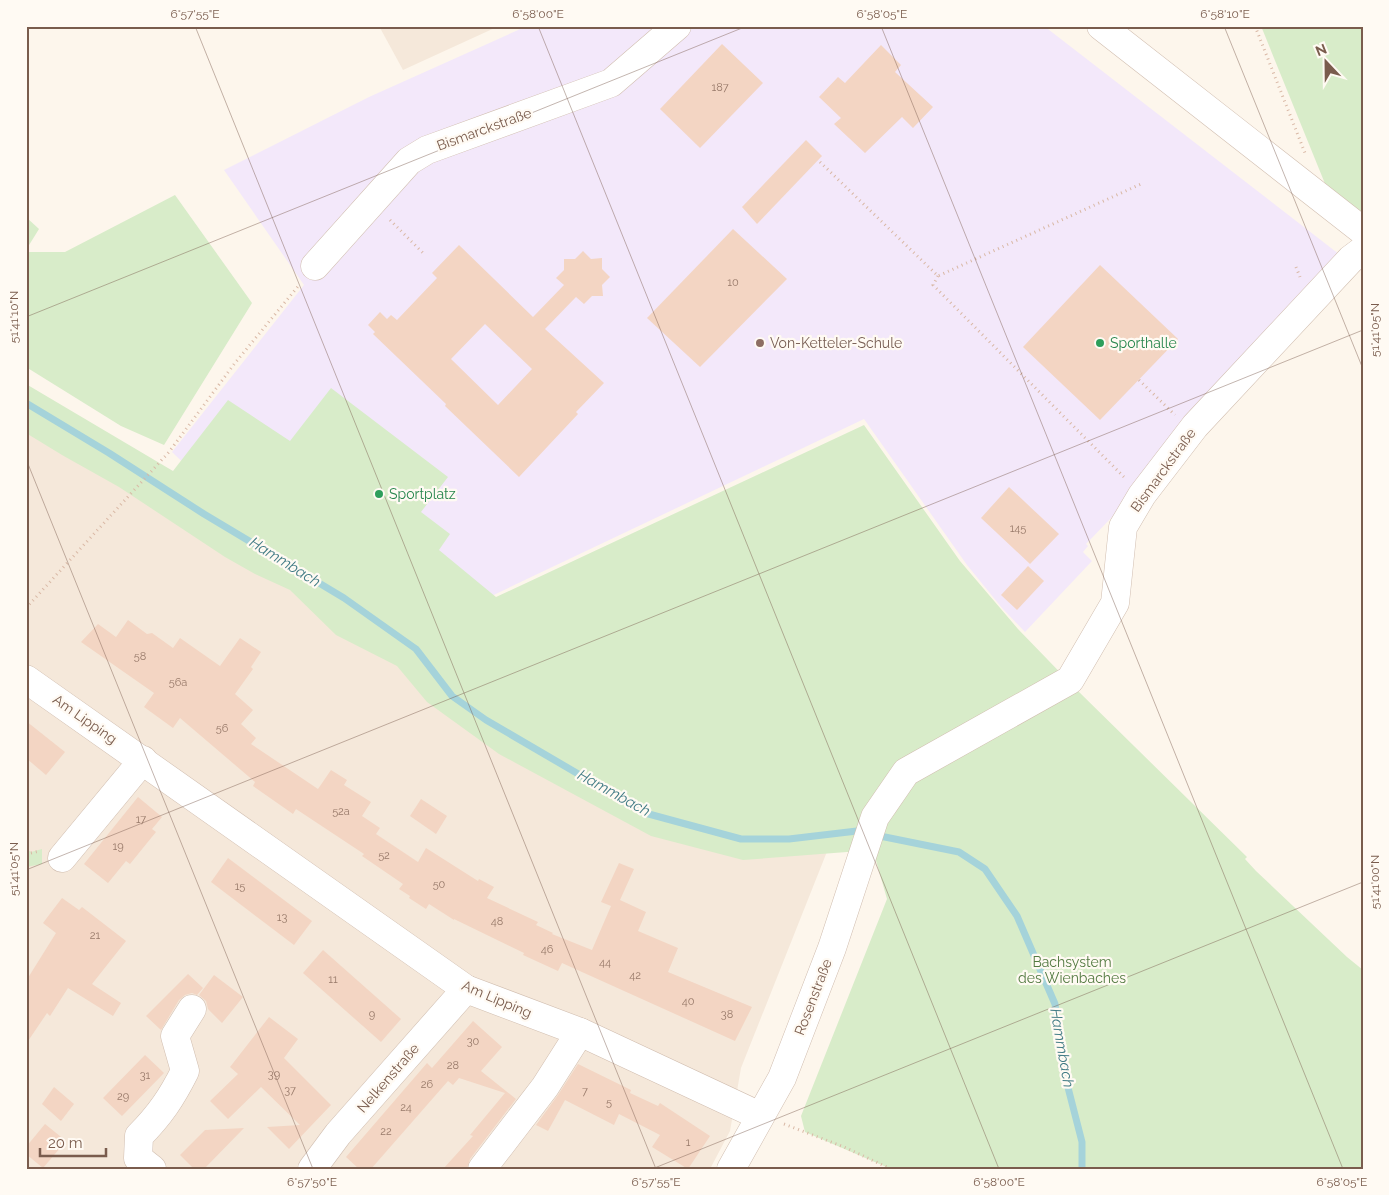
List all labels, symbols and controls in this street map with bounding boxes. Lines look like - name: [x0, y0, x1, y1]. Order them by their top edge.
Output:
- text: 6°57'55"E: [170, 7, 220, 21]
- text: 6°58'00"E: [512, 7, 564, 21]
- text: 6°58'05"E: [857, 7, 907, 21]
- text: 6°58'10"E: [1200, 7, 1250, 21]
- north arrow: [1302, 38, 1352, 88]
- text: N: [1313, 41, 1329, 59]
- house number: 187: [711, 81, 729, 94]
- street label: Bismarckstraße: [435, 104, 533, 154]
- house number: 10: [727, 276, 739, 289]
- text: 51°41'10"N: [7, 291, 21, 343]
- text: 51°41'05"N: [1368, 303, 1382, 357]
- place label: Von-Ketteler-Schule: [770, 335, 902, 351]
- place label: Sporthalle: [1110, 335, 1177, 351]
- marker: Von-Ketteler-Schule: [754, 337, 766, 349]
- marker: Sporthalle: [1094, 337, 1106, 349]
- street label: Bismarckstraße: [1127, 425, 1199, 515]
- place label: Sportplatz: [389, 486, 456, 502]
- marker: Sportplatz: [373, 488, 385, 500]
- house number: 145: [1010, 522, 1026, 535]
- water label: Hammbach: [246, 533, 324, 591]
- house number: 58: [134, 650, 146, 663]
- house number: 56a: [169, 676, 187, 689]
- street label: Am Lipping: [50, 691, 120, 747]
- house number: 56: [216, 722, 229, 735]
- water label: Hammbach: [575, 766, 653, 820]
- house number: 52a: [332, 805, 350, 818]
- house number: 17: [136, 813, 146, 826]
- house number: 19: [112, 840, 124, 853]
- text: 51°41'05"N: [7, 842, 21, 896]
- house number: 52: [378, 849, 390, 862]
- text: 51°41'00"N: [1368, 855, 1382, 909]
- house number: 50: [433, 878, 446, 891]
- house number: 15: [235, 880, 245, 893]
- house number: 13: [277, 911, 287, 924]
- house number: 48: [491, 915, 503, 928]
- house number: 21: [90, 929, 101, 942]
- house number: 46: [541, 943, 554, 956]
- park label: Bachsystem des Wienbaches: [1018, 954, 1126, 986]
- house number: 44: [599, 956, 611, 969]
- street label: Rosenstraße: [791, 957, 835, 1037]
- house number: 42: [629, 969, 641, 982]
- house number: 11: [328, 973, 338, 986]
- street label: Am Lipping: [460, 977, 534, 1021]
- house number: 40: [682, 995, 695, 1008]
- water label: Hammbach: [1046, 1007, 1078, 1089]
- house number: 9: [369, 1008, 375, 1021]
- house number: 38: [721, 1008, 733, 1021]
- house number: 30: [467, 1035, 480, 1048]
- street label: Nelkenstraße: [354, 1040, 422, 1116]
- house number: 28: [447, 1059, 459, 1072]
- house number: 39: [268, 1068, 280, 1081]
- house number: 31: [140, 1069, 151, 1082]
- house number: 26: [421, 1078, 434, 1091]
- house number: 37: [284, 1084, 296, 1097]
- house number: 7: [582, 1085, 588, 1098]
- house number: 29: [117, 1090, 129, 1103]
- house number: 5: [606, 1096, 612, 1109]
- house number: 24: [400, 1101, 412, 1114]
- scale bar: [40, 1125, 106, 1157]
- house number: 22: [380, 1125, 392, 1138]
- text: 20 m: [48, 1134, 83, 1152]
- house number: 1: [686, 1136, 691, 1149]
- text: 6°57'50"E: [287, 1175, 337, 1189]
- text: 6°57'55"E: [631, 1175, 681, 1189]
- text: 6°58'00"E: [973, 1175, 1025, 1189]
- text: 6°58'05"E: [1317, 1175, 1367, 1189]

